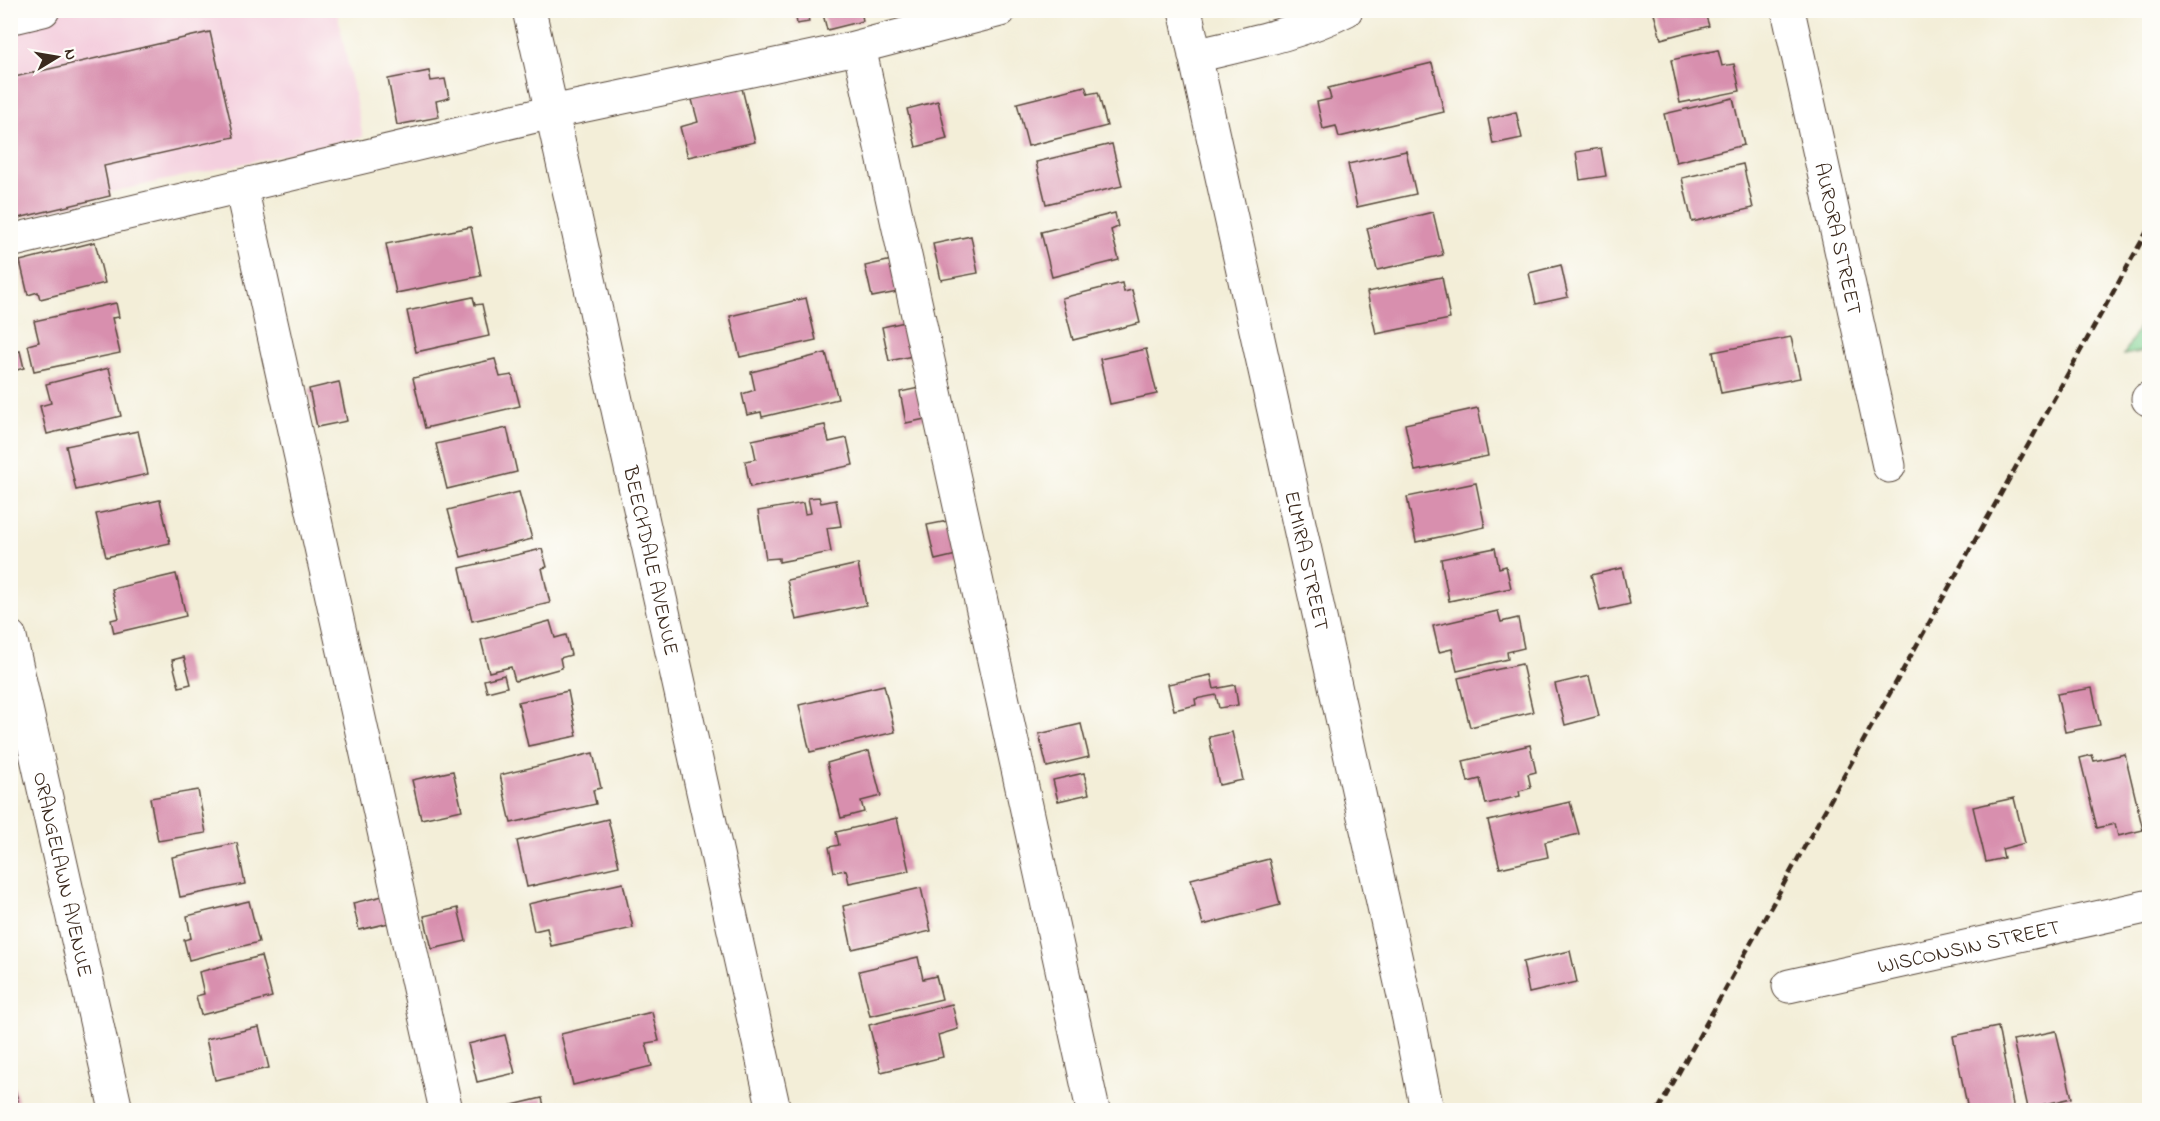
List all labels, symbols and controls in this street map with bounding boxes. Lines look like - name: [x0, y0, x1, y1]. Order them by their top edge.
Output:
- north arrow: [27, 27, 87, 87]
- text: N: [57, 47, 83, 62]
- street label: AURORA STREET: [1805, 160, 1868, 318]
- street label: BEECHDALE AVENUE: [614, 462, 685, 659]
- street label: ELMIRA STREET: [1275, 488, 1335, 634]
- street label: ORANGELAWN AVENUE: [24, 769, 99, 980]
- street label: WISCONSIN STREET: [1875, 913, 2063, 983]

